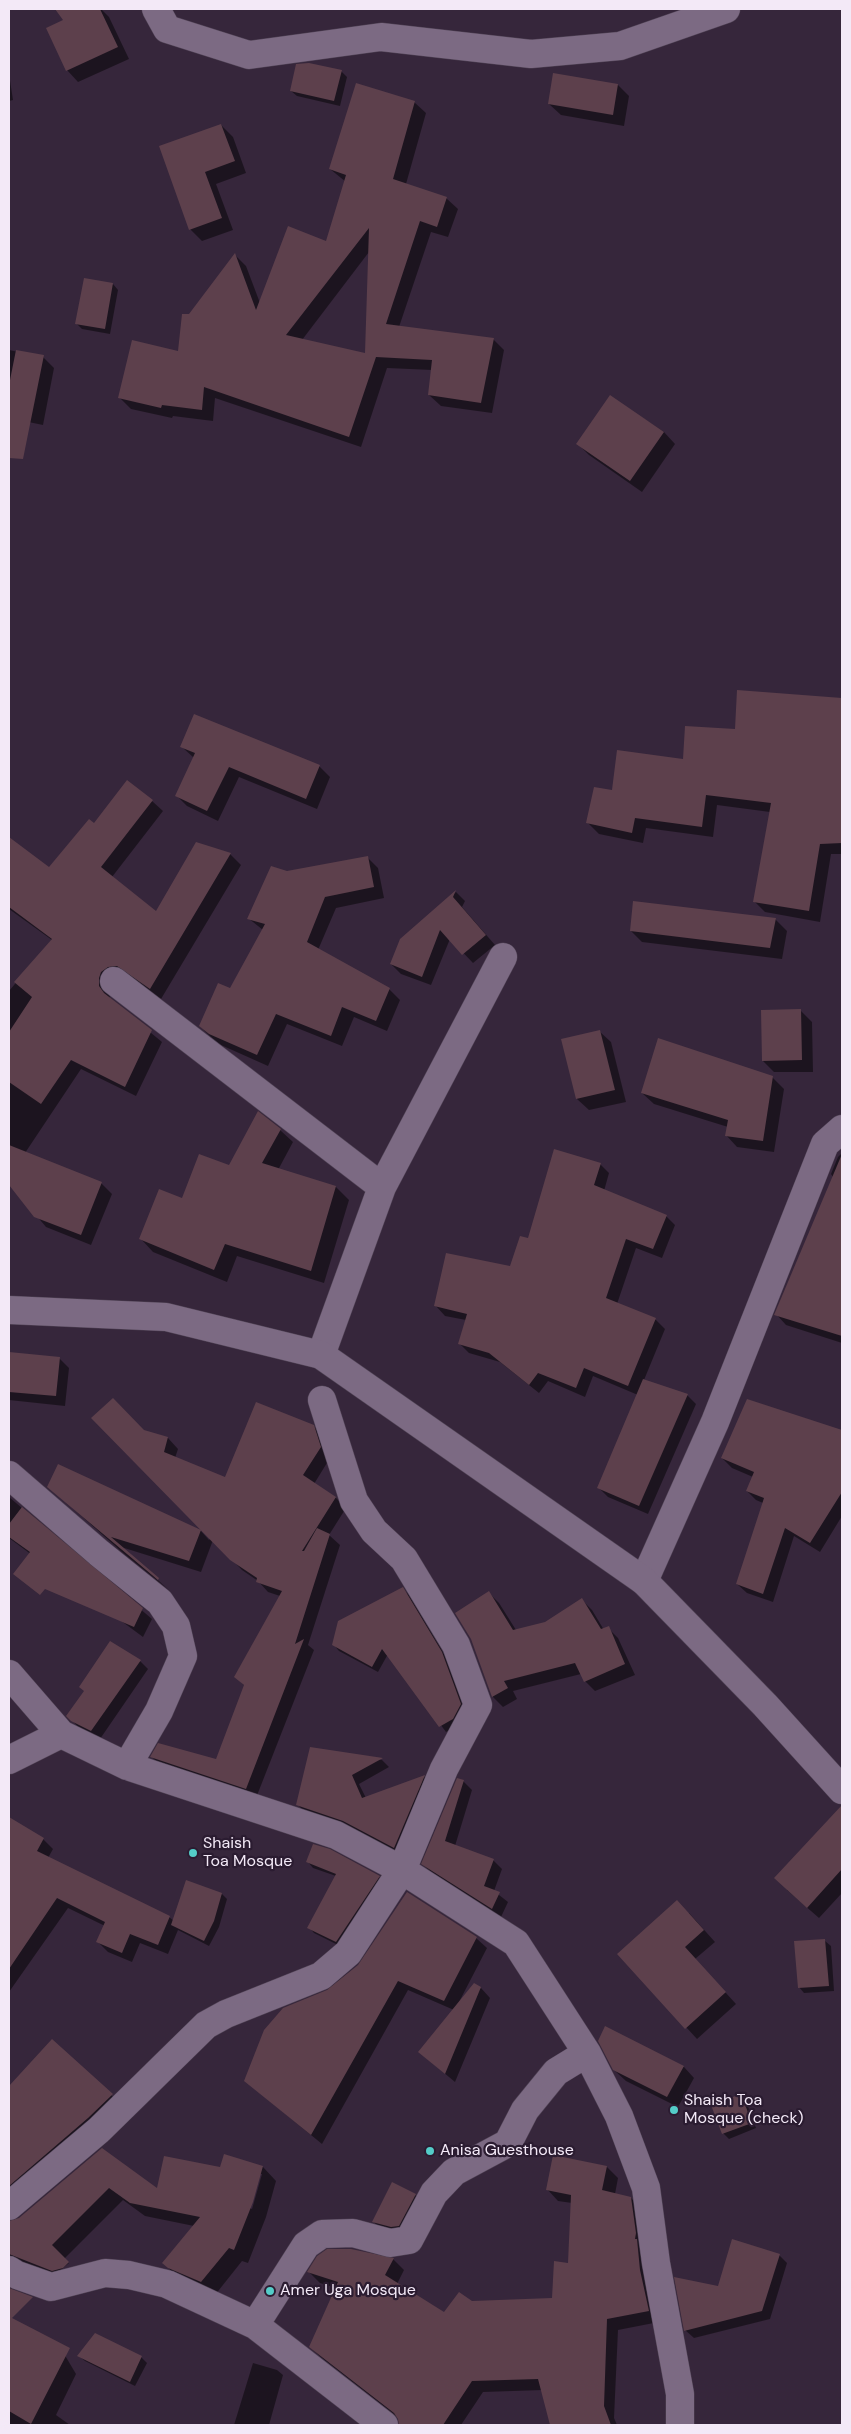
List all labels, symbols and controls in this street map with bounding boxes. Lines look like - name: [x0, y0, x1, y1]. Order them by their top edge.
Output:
- place label: Shaish Toa Mosque: [203, 1834, 292, 1872]
- marker: Shaish Toa Mosque: [187, 1847, 199, 1859]
- place label: Shaish Toa Mosque (check): [684, 2091, 803, 2129]
- marker: Shaish Toa Mosque (check): [668, 2104, 680, 2116]
- place label: Anisa Guesthouse: [440, 2141, 574, 2161]
- marker: Anisa Guesthouse: [424, 2145, 436, 2157]
- place label: Amer Uga Mosque: [280, 2281, 416, 2301]
- marker: Amer Uga Mosque: [264, 2285, 276, 2297]

